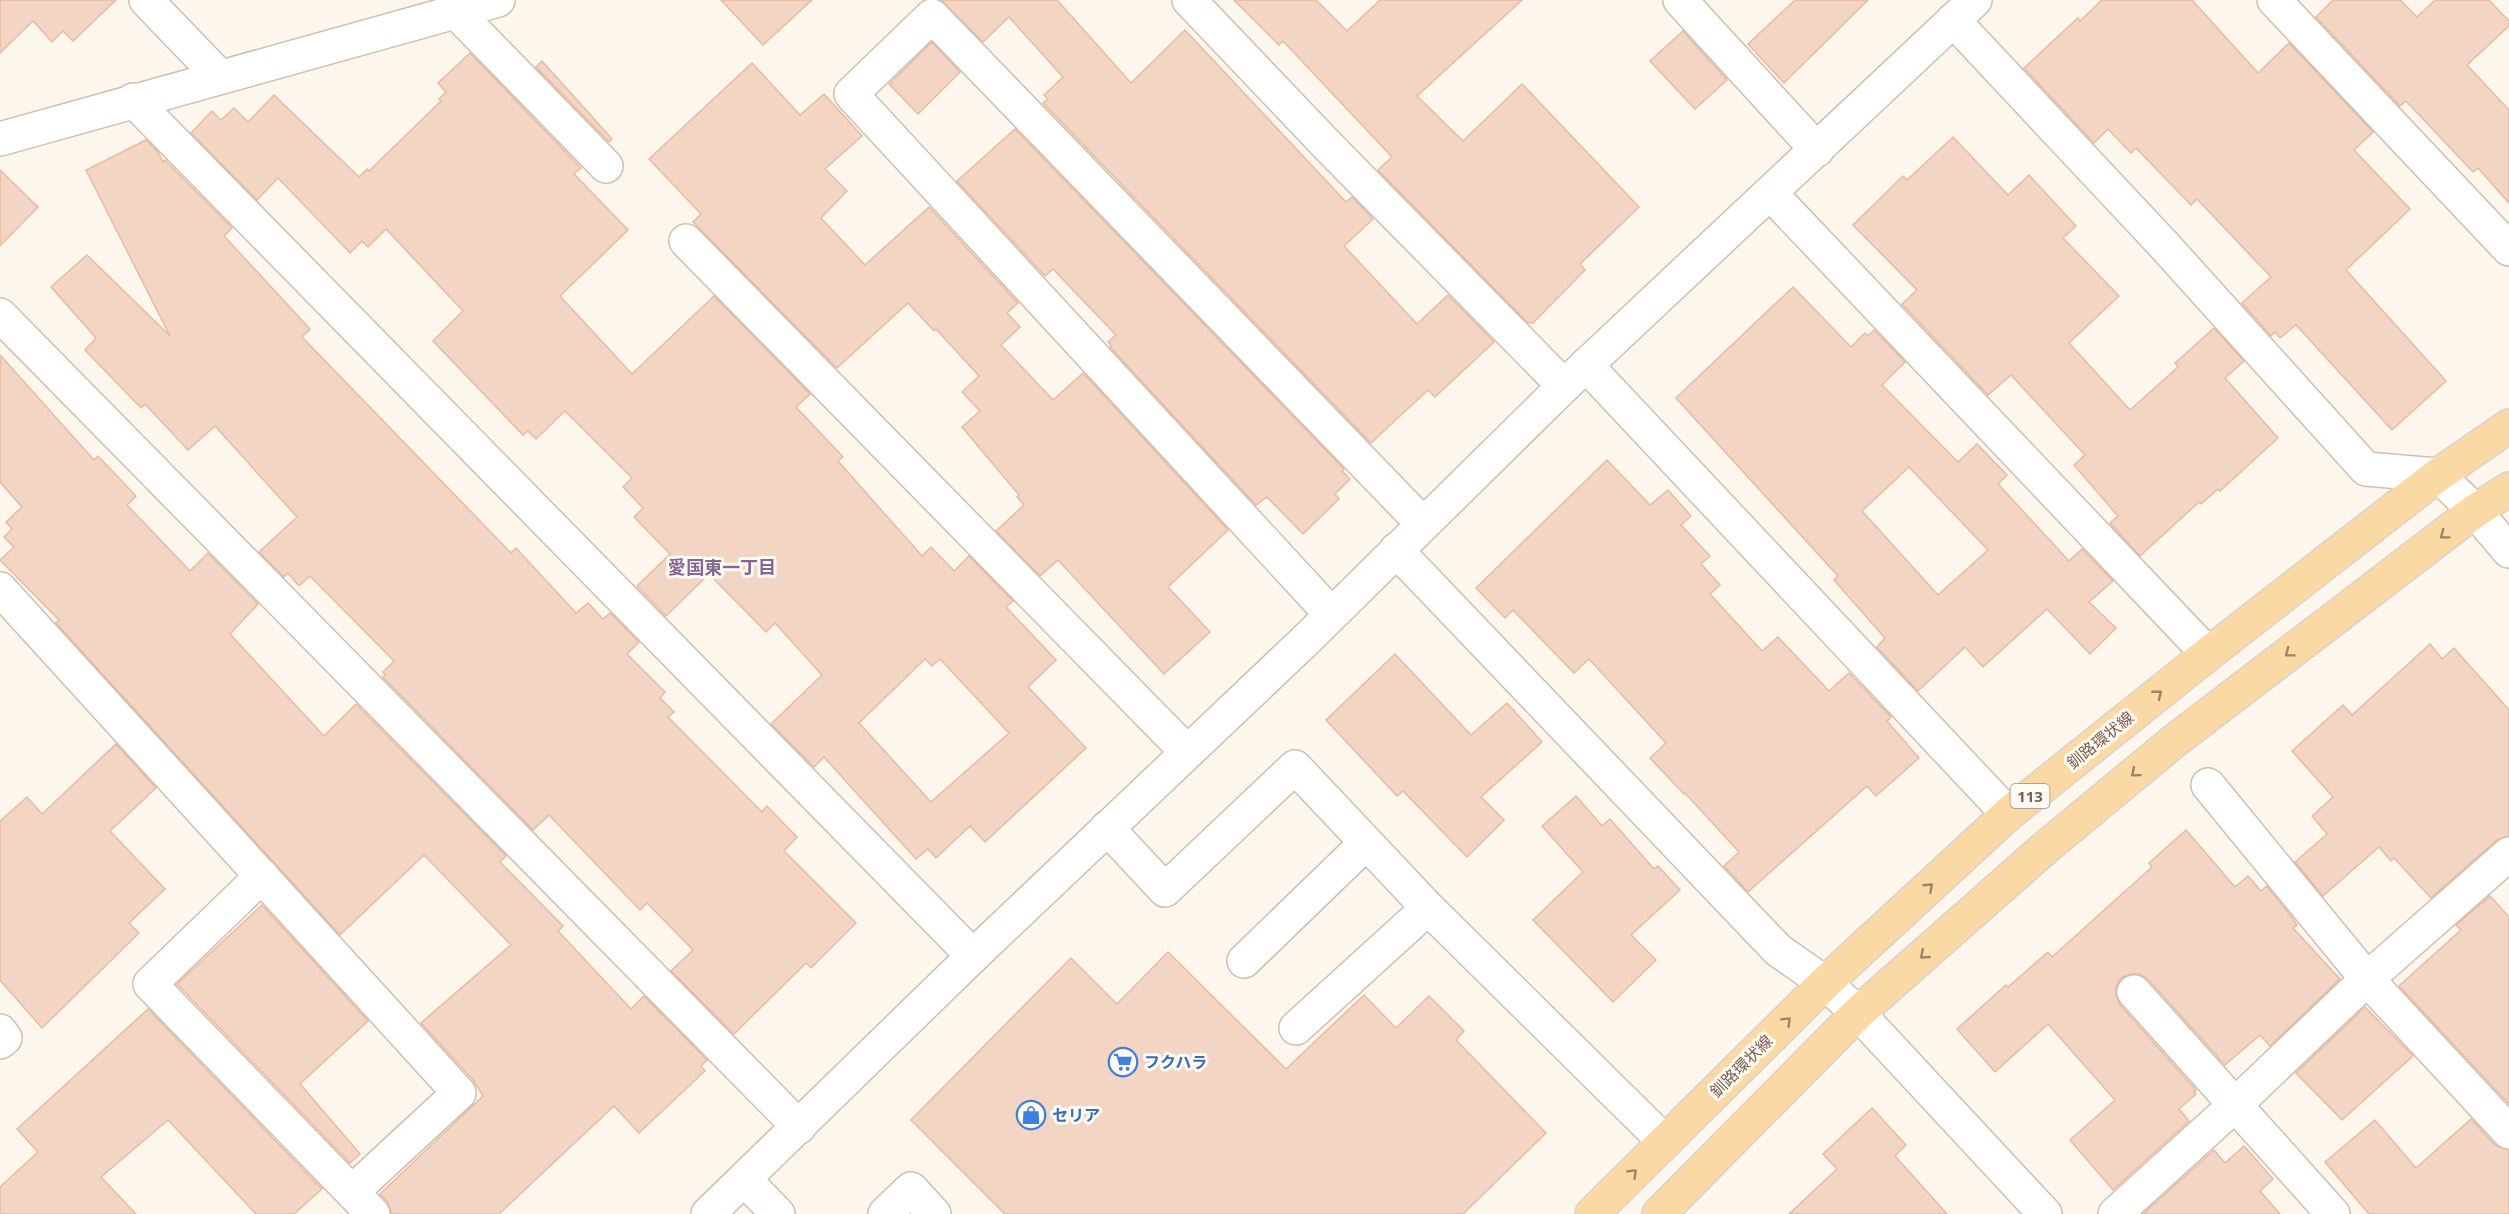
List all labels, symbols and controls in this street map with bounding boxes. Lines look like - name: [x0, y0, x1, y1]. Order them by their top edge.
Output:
- one-way arrow: [2440, 528, 2451, 539]
- district label: 愛国東一丁目: [668, 555, 776, 579]
- one-way arrow: [2285, 646, 2296, 657]
- one-way arrow: [2151, 690, 2162, 701]
- street label: 釧路環状線: [2062, 706, 2138, 774]
- one-way arrow: [2131, 766, 2142, 777]
- road number: 113: [2010, 784, 2050, 808]
- one-way arrow: [1922, 883, 1932, 894]
- one-way arrow: [1920, 948, 1931, 959]
- one-way arrow: [1779, 1017, 1790, 1028]
- street label: 釧路環状線: [1705, 1030, 1777, 1102]
- supermarket icon: フクハラ: [1107, 1046, 1139, 1078]
- place label: フクハラ: [1144, 1051, 1207, 1073]
- shop icon: セリア: [1015, 1099, 1047, 1131]
- place label: セリア: [1052, 1104, 1100, 1126]
- one-way arrow: [1626, 1169, 1637, 1180]

